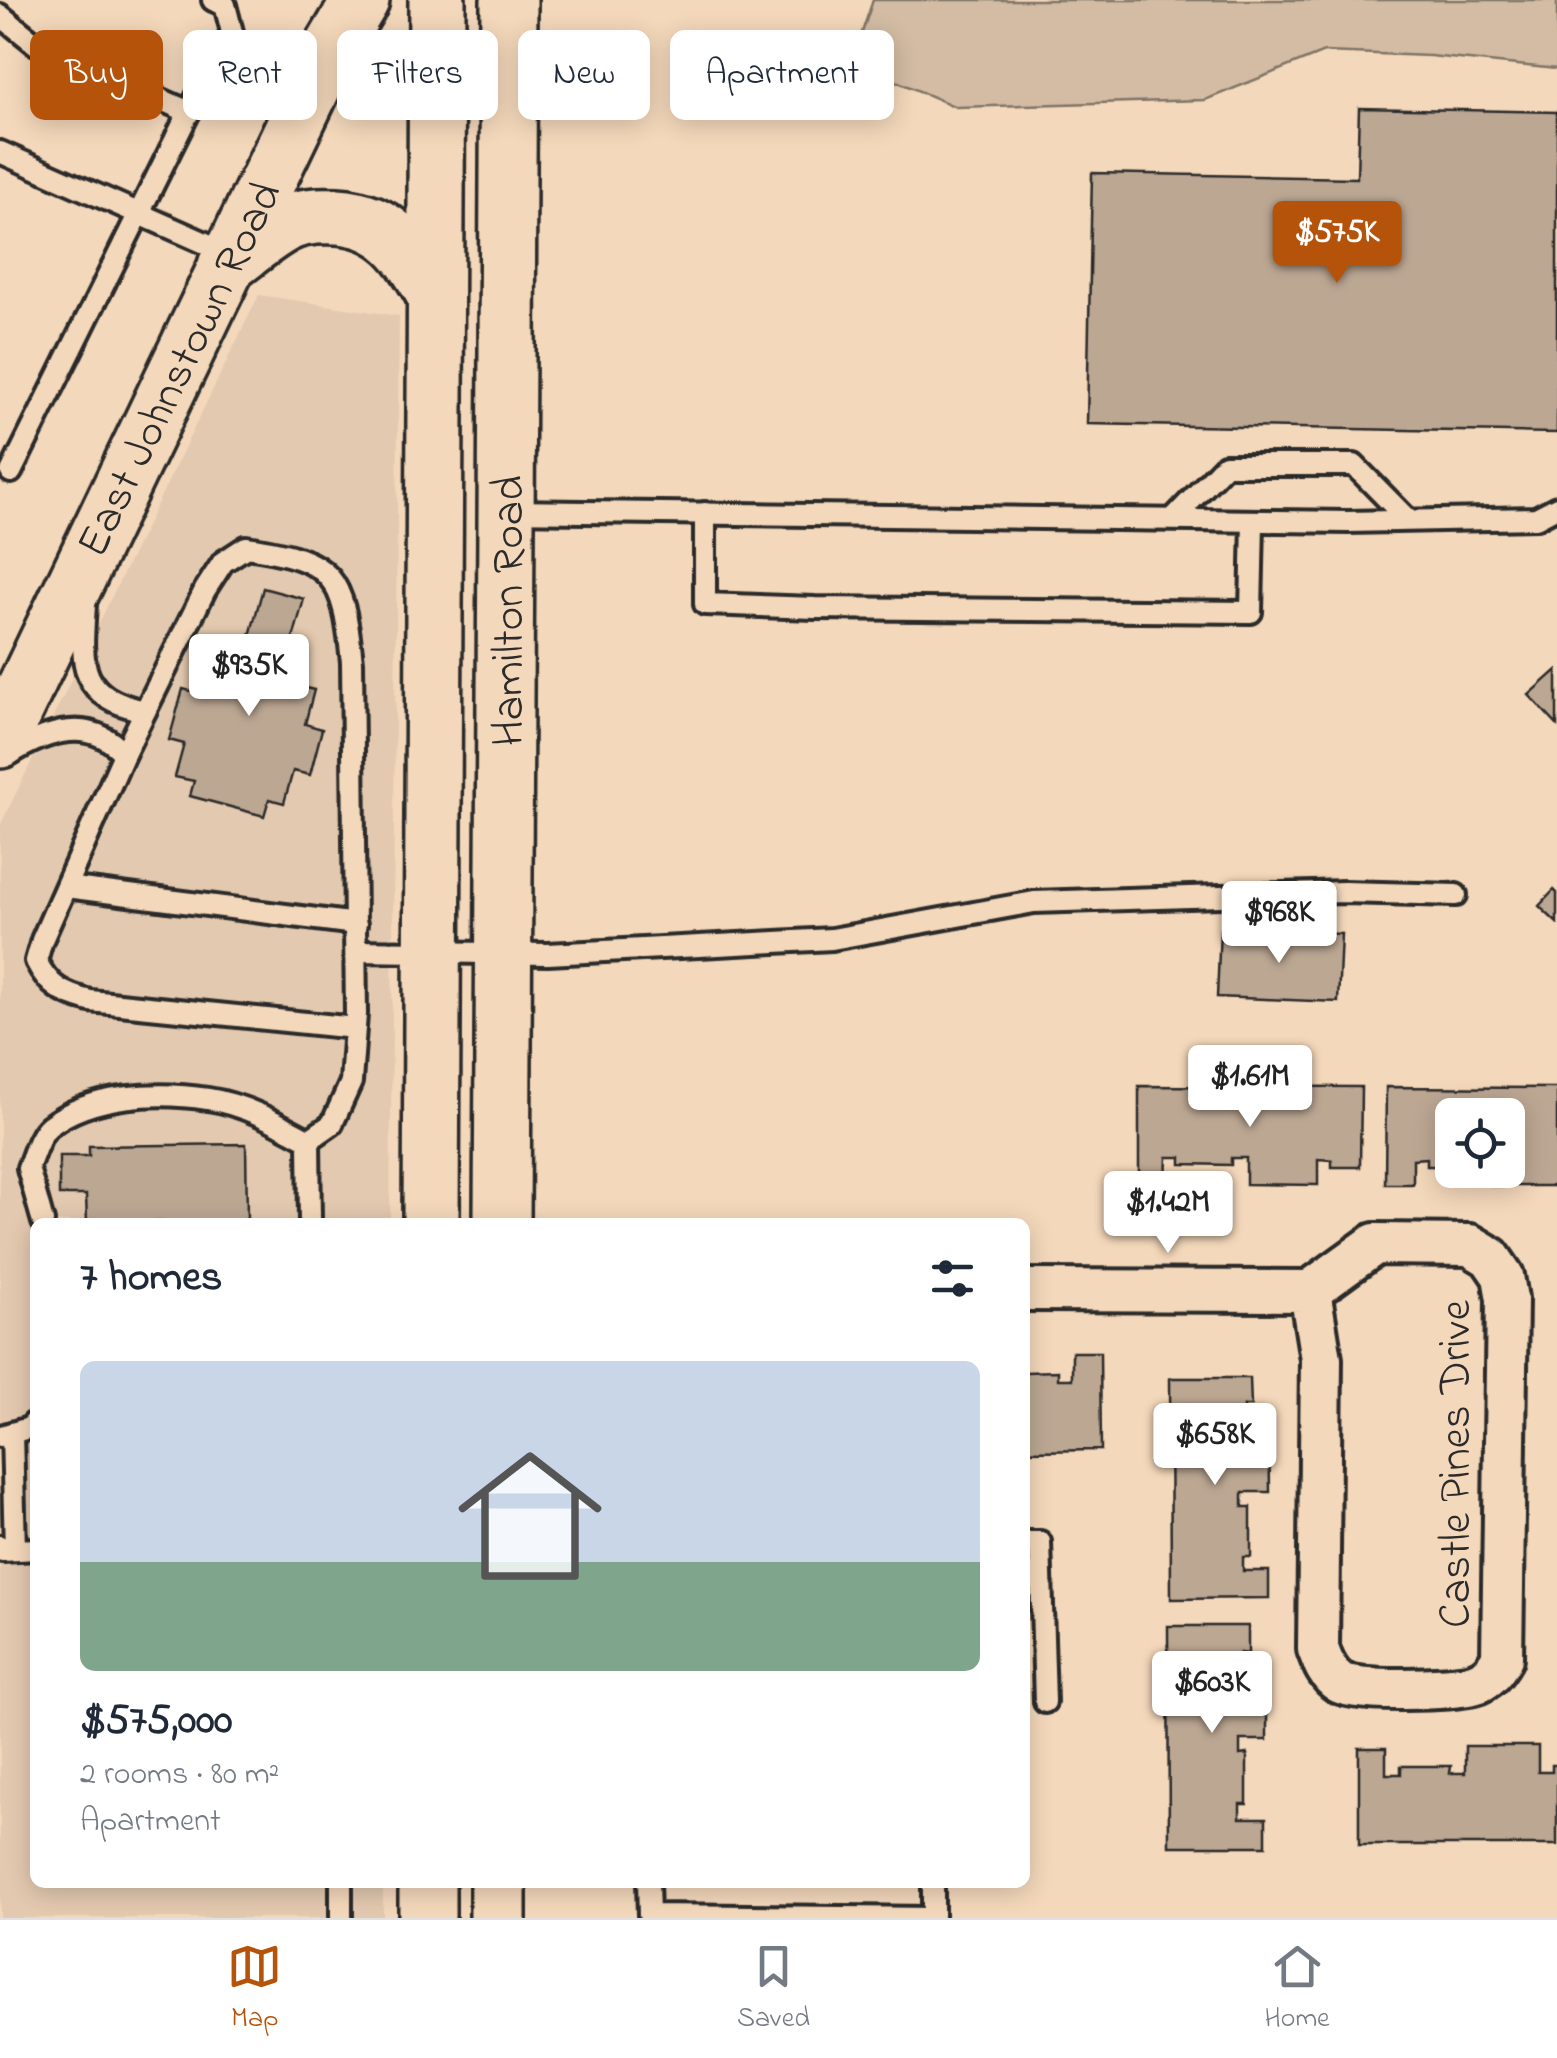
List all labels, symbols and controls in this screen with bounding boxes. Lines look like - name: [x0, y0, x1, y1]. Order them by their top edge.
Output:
- chip: Buy: [30, 30, 163, 120]
- chip: Rent: [183, 30, 317, 120]
- chip: Filters: [337, 30, 498, 120]
- chip: New: [518, 30, 650, 120]
- chip: Apartment: [670, 30, 894, 120]
- street label: East Johnstown Road: [62, 171, 301, 569]
- pin: $575K: [1267, 201, 1407, 286]
- text: $575K: [1295, 210, 1379, 257]
- street label: Hamilton Road: [478, 476, 544, 746]
- pin: $935K: [179, 634, 319, 719]
- text: $935K: [211, 643, 287, 690]
- pin: $968K: [1209, 881, 1349, 966]
- text: $968K: [1244, 890, 1314, 937]
- pin: $1.61M: [1169, 1045, 1331, 1130]
- text: $1.61M: [1210, 1054, 1290, 1101]
- map controls: [1435, 1098, 1525, 1188]
- button: locate: [1435, 1098, 1525, 1188]
- pin: $1.42M: [1087, 1171, 1249, 1256]
- text: $1.42M: [1126, 1180, 1210, 1227]
- text: 7 homes: [80, 1248, 222, 1309]
- icon: filters: [925, 1251, 980, 1306]
- street label: Castle Pines Drive: [1425, 1299, 1491, 1628]
- pin: $658K: [1145, 1403, 1285, 1488]
- text: $658K: [1175, 1412, 1255, 1459]
- icon: home: [440, 1426, 620, 1606]
- pin: $603K: [1142, 1651, 1282, 1736]
- text: $603K: [1174, 1660, 1250, 1707]
- text: $575,000: [80, 1691, 232, 1752]
- text: 2 rooms · 80 m²: [80, 1752, 279, 1799]
- text: Apartment: [80, 1799, 221, 1846]
- tab: Map: [227, 1939, 282, 2040]
- tab: Saved: [737, 1939, 810, 2040]
- tab: Home: [1265, 1939, 1330, 2040]

